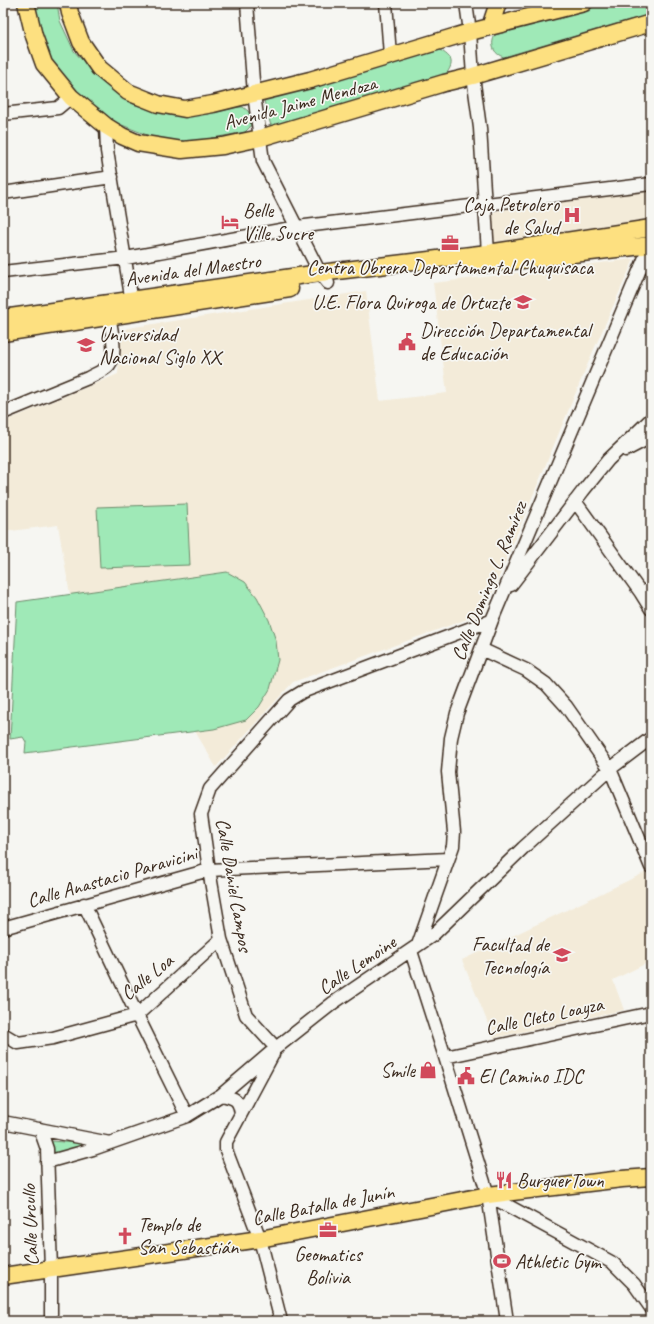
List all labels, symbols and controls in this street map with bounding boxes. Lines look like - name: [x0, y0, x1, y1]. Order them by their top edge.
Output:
- street label: Avenida Jaime Mendoza: [221, 70, 381, 135]
- place label: Caja Petrolero de Salud: [463, 192, 562, 240]
- place label: Belle Ville Sucre: [243, 198, 314, 246]
- hospital icon: Caja Petrolero de Salud: [562, 205, 582, 225]
- hotel icon: Belle Ville Sucre: [220, 212, 240, 232]
- office icon: Centra Obrera Departamental Chuquisaca: [440, 233, 460, 253]
- street label: Avenida del Maestro: [124, 248, 263, 292]
- place label: Centra Obrera Departamental Chuquisaca: [307, 255, 595, 280]
- place label: U.E. Flora Quiroga de Ortuzte: [312, 290, 511, 315]
- school or university icon: U.E. Flora Quiroga de Ortuzte: [513, 292, 533, 312]
- place label: Dirección Departamental de Educación: [420, 318, 594, 366]
- place label: Universidad Nacional Siglo XX: [99, 322, 224, 370]
- public building icon: Dirección Departamental de Educación: [397, 332, 417, 352]
- school or university icon: Universidad Nacional Siglo XX: [76, 335, 96, 355]
- street label: Calle Domingo L. Ramírez: [446, 496, 533, 664]
- street label: Calle Daniel Campos: [210, 816, 258, 956]
- street label: Calle Anastacio Paravicini: [24, 840, 202, 913]
- street label: Calle Lemoine: [313, 929, 402, 1000]
- place label: Facultad de Tecnología: [472, 932, 550, 980]
- school or university icon: Facultad de Tecnología: [552, 945, 572, 965]
- street label: Calle Loa: [116, 947, 179, 1006]
- street label: Calle Cleto Loayza: [483, 991, 606, 1041]
- place label: Smile: [380, 1058, 416, 1083]
- shop icon: Smile: [418, 1060, 438, 1080]
- place label: El Camino IDC: [479, 1064, 585, 1089]
- public building icon: El Camino IDC: [456, 1066, 476, 1086]
- place label: BurguerTown: [517, 1168, 605, 1193]
- restaurant icon: BurguerTown: [494, 1170, 514, 1190]
- street label: Calle Batalla de Junín: [250, 1179, 397, 1231]
- street label: Calle Urcullo: [16, 1183, 44, 1266]
- place label: Templo de San Sebastián: [138, 1212, 239, 1260]
- office icon: Geomatics Bolivia: [318, 1220, 338, 1240]
- church icon: Templo de San Sebastián: [115, 1226, 135, 1246]
- place label: Geomatics Bolivia: [294, 1242, 364, 1290]
- place label: Athletic Gym: [515, 1249, 602, 1274]
- sports icon: Athletic Gym: [492, 1251, 512, 1271]

